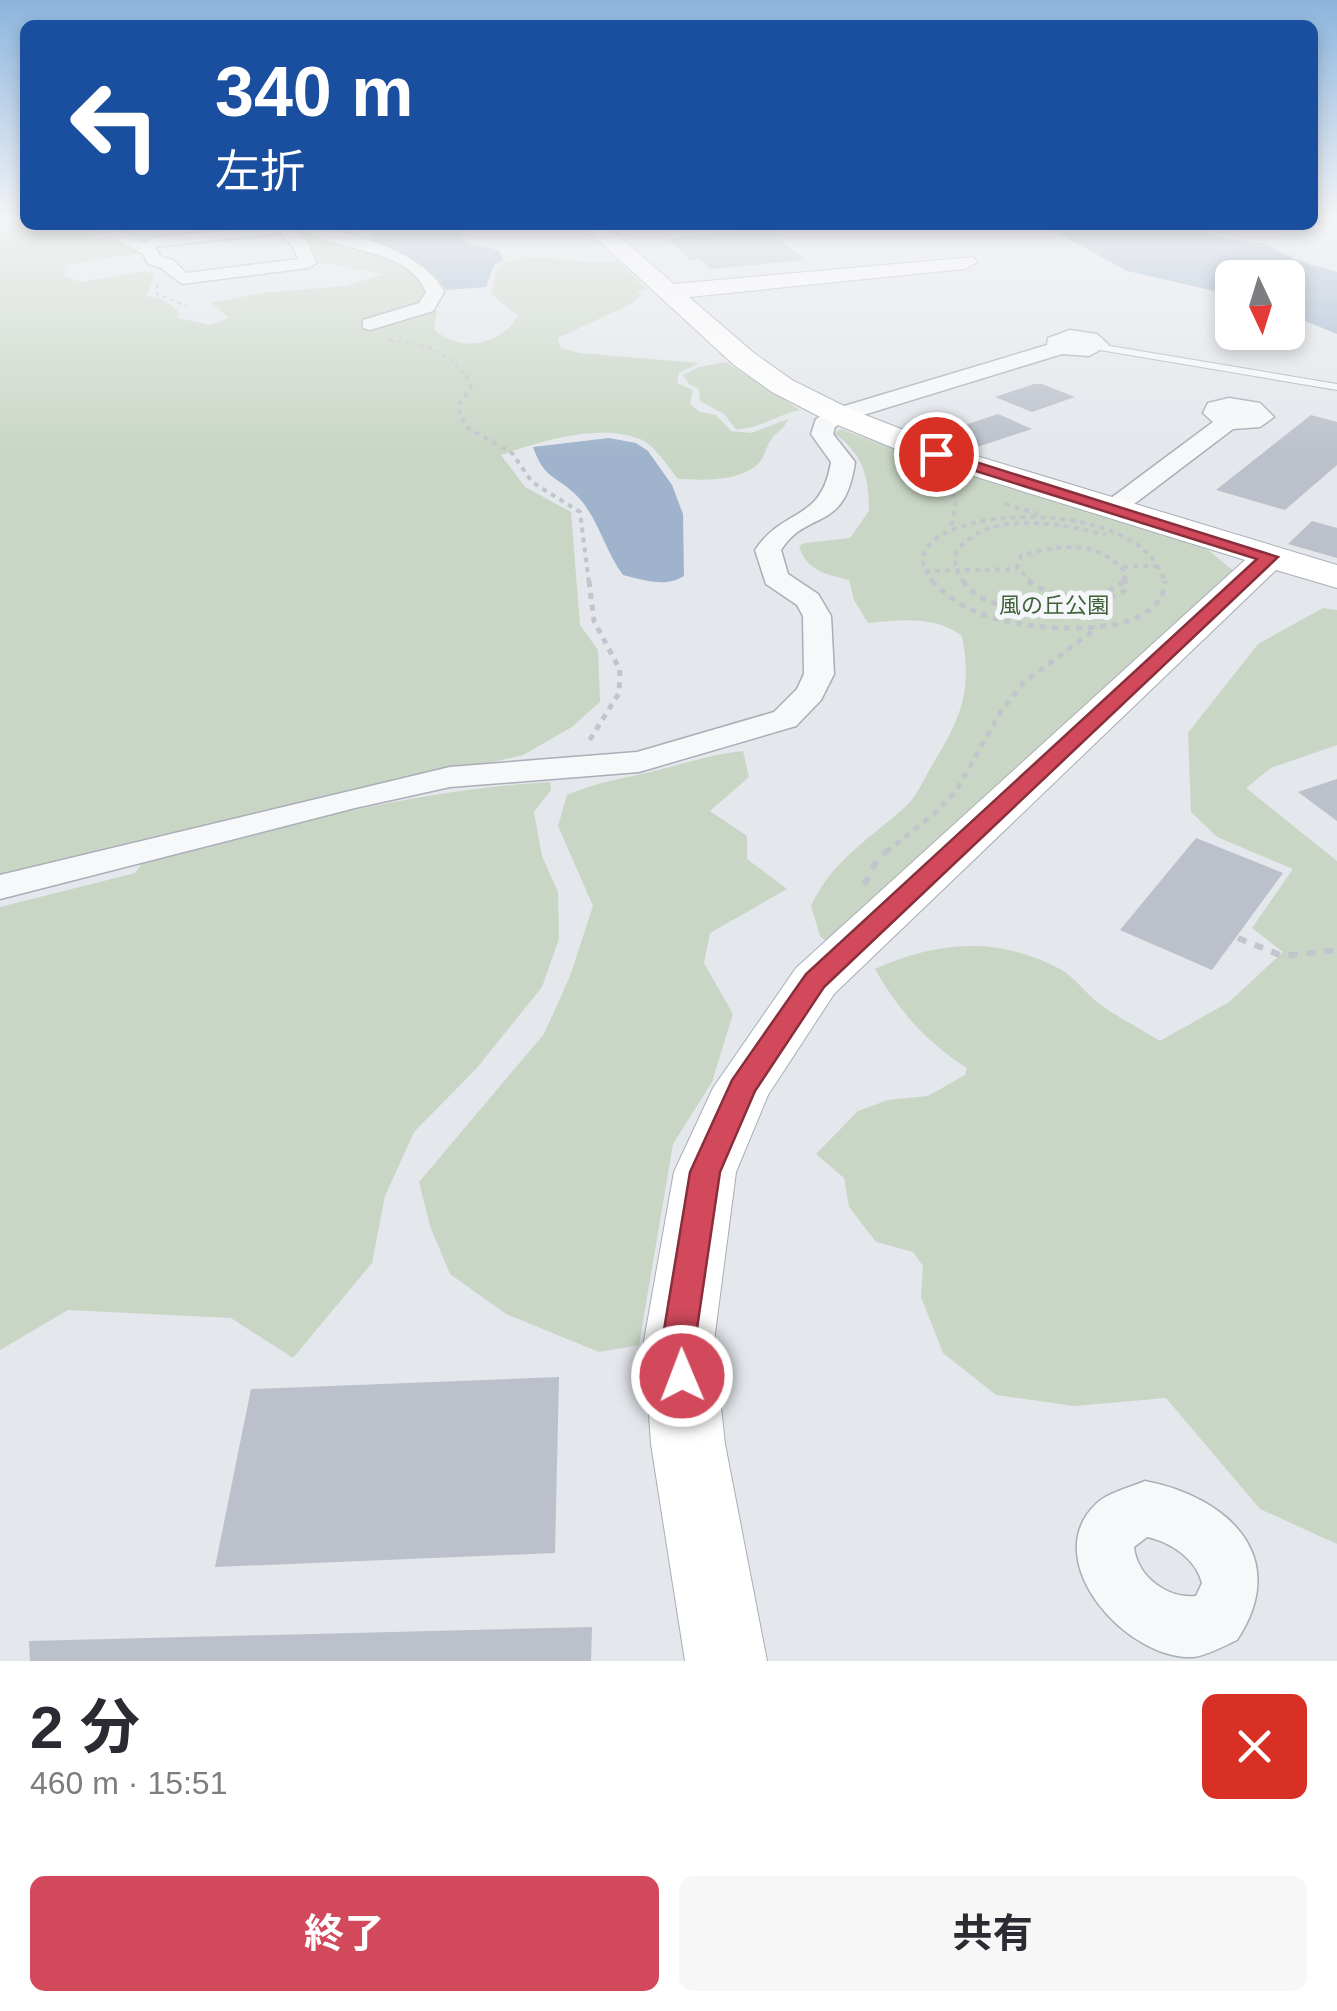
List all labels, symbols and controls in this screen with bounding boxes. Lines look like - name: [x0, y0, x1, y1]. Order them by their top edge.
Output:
- text: 340 m: [215, 53, 413, 131]
- icon: left: [50, 60, 180, 190]
- text: 左折: [215, 146, 305, 197]
- north arrow: [1215, 260, 1305, 350]
- map controls: [1215, 260, 1305, 350]
- pin: [894, 412, 979, 497]
- icon: arrive: [909, 427, 964, 482]
- park label: 風の丘公園: [999, 593, 1109, 618]
- position arrow: [630, 1324, 734, 1428]
- text: 2 分: [30, 1694, 140, 1761]
- button: close: [1202, 1694, 1307, 1799]
- text: 460 m · 15:51: [30, 1765, 227, 1801]
- button: 終了: [30, 1876, 659, 1991]
- button: 共有: [679, 1876, 1307, 1991]

